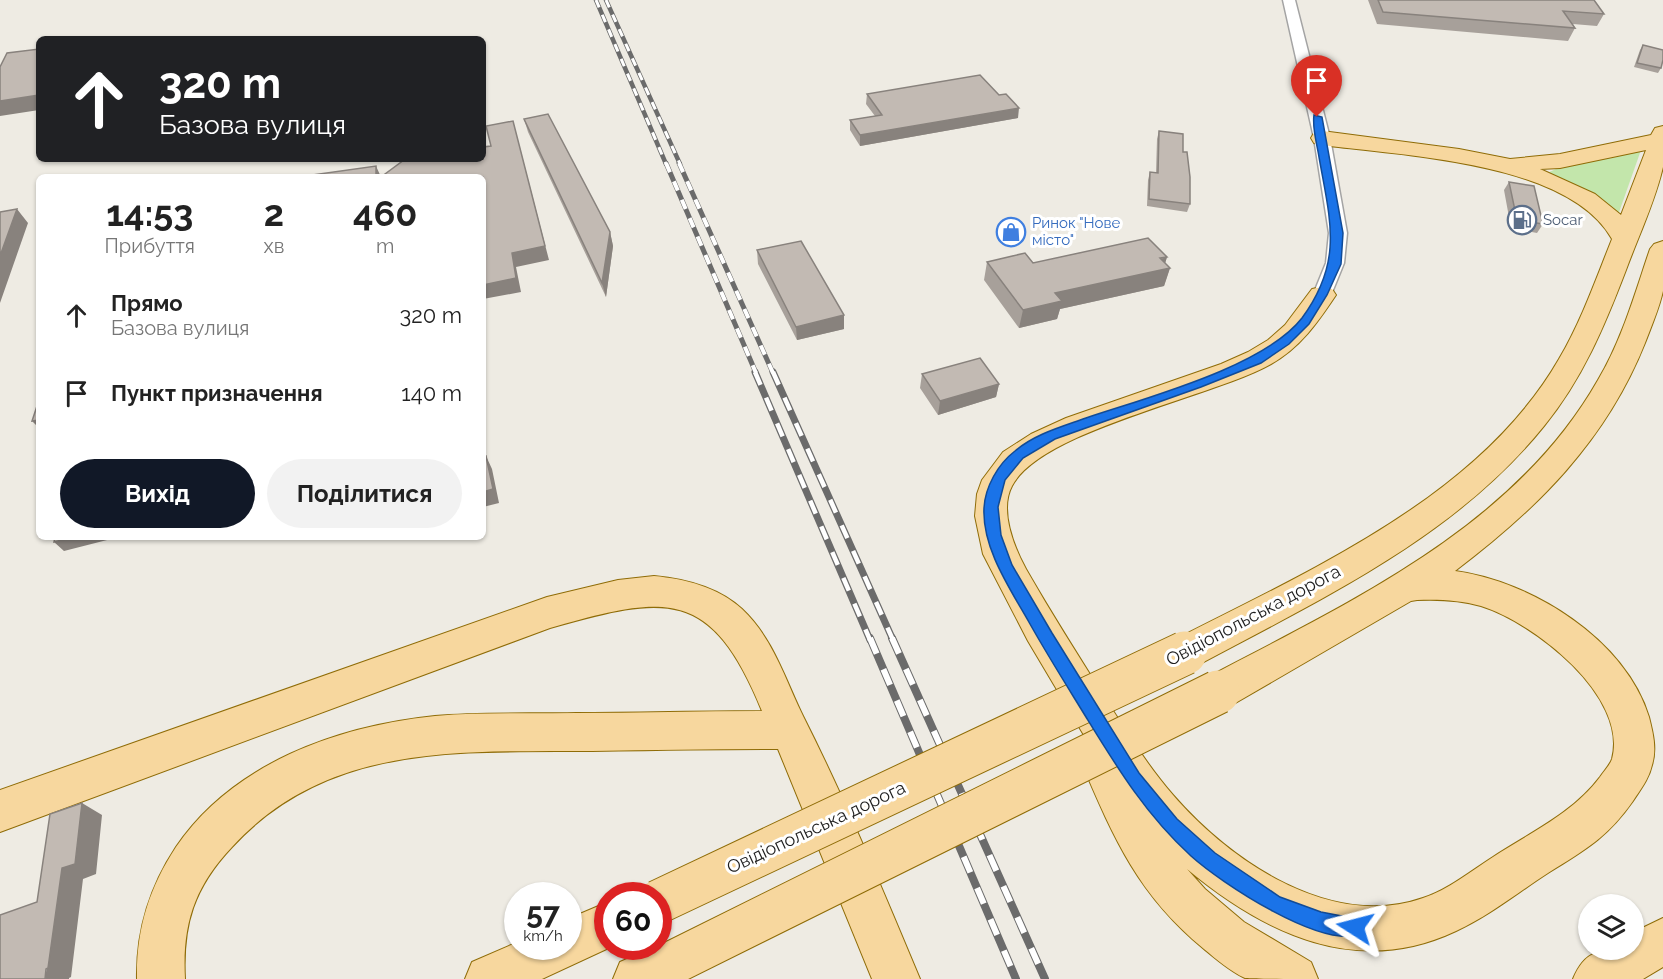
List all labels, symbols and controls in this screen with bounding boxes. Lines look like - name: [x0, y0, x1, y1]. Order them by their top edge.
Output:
- pin: [1291, 55, 1342, 117]
- text: 320 m: [159, 59, 281, 108]
- icon: ahead: [60, 60, 138, 138]
- icon: arrive: [1300, 64, 1333, 97]
- text: Базова вулиця: [159, 109, 346, 140]
- text: 14:53: [106, 192, 193, 234]
- text: 2: [264, 192, 284, 234]
- text: 460: [353, 192, 417, 234]
- fuel station icon: Socar: [1506, 204, 1538, 236]
- place label: Socar: [1543, 211, 1583, 229]
- place label: Ринок "Нове місто": [1032, 214, 1120, 249]
- shop icon: Ринок "Нове місто": [995, 216, 1027, 248]
- text: Прибуття: [105, 234, 195, 258]
- text: хв: [264, 234, 284, 258]
- text: m: [376, 234, 394, 258]
- text: Прямо: [111, 290, 183, 316]
- icon: ahead: [60, 299, 93, 332]
- text: 320 m: [399, 302, 462, 328]
- text: Базова вулиця: [111, 316, 249, 340]
- icon: arrive: [60, 377, 93, 410]
- text: Пункт призначення: [111, 380, 323, 406]
- text: 140 m: [401, 380, 462, 406]
- button: Вихід: [60, 459, 255, 528]
- button: Поділитися: [267, 459, 462, 528]
- street label: Овідіопольська дорога: [1162, 560, 1344, 670]
- street label: Овідіопольська дорога: [723, 776, 909, 878]
- speed limit sign: 60: [594, 882, 672, 960]
- map controls: [1578, 894, 1644, 960]
- button: layers: [1578, 894, 1644, 960]
- position arrow: [1323, 895, 1387, 959]
- text: 57: [526, 896, 560, 931]
- text: km/h: [523, 927, 563, 945]

